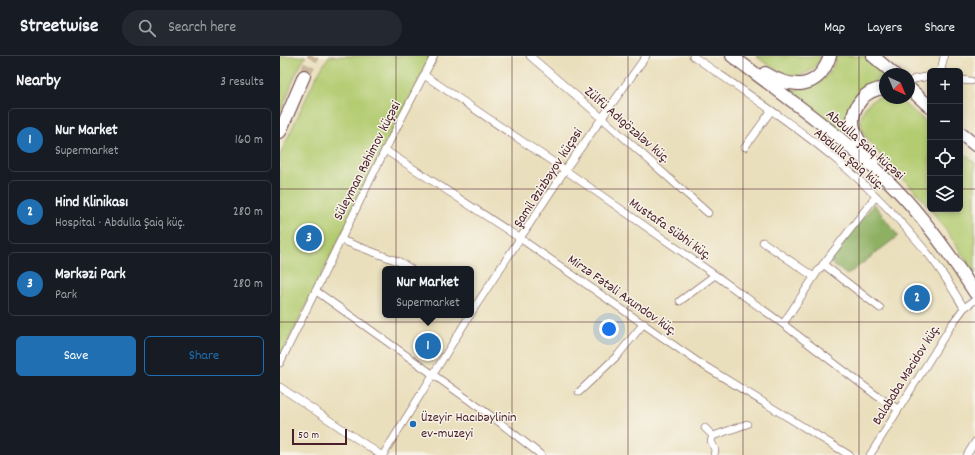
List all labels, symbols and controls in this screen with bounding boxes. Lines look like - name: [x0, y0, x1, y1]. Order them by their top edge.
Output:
- search box: [122, 10, 402, 46]
- text: Streetwise: [20, 14, 98, 41]
- icon: search: [136, 17, 158, 39]
- text: Search here: [168, 17, 236, 39]
- text: Map: [824, 18, 845, 38]
- text: Layers: [867, 18, 902, 38]
- text: Share: [924, 18, 955, 38]
- north arrow: [879, 68, 915, 104]
- map controls: [927, 68, 963, 212]
- button: +: [927, 68, 963, 104]
- text: Nearby: [16, 70, 60, 94]
- text: 3 results: [220, 73, 264, 92]
- street label: Zülfü Adıgözələv küç.: [579, 82, 674, 169]
- street label: Süleyman Rəhimov küçəsi: [329, 97, 407, 224]
- button: −: [927, 104, 963, 140]
- street label: Abdulla Şaiq küçəsi: [821, 106, 909, 186]
- text: Nur Market: [55, 120, 118, 142]
- street label: Şamil Əzizbəyov küçəsi: [509, 124, 589, 232]
- street label: Abdulla Şaiq küç.: [809, 124, 888, 195]
- text: 1: [29, 131, 31, 150]
- text: 160 m: [235, 131, 263, 150]
- button: locate: [927, 140, 963, 176]
- text: Supermarket: [55, 142, 119, 161]
- button: layers: [927, 176, 963, 212]
- text: Hind Klinikası: [55, 192, 128, 214]
- street label: Mustafa Sübhi küç.: [624, 194, 715, 266]
- text: 2: [27, 203, 33, 222]
- text: 280 m: [233, 203, 263, 222]
- text: Hospital · Abdulla Şaiq küç.: [55, 214, 185, 233]
- pin: 3: [296, 223, 322, 253]
- street label: Mirzə Fətəli Axundov küç.: [563, 250, 681, 341]
- text: Mərkəzi Park: [55, 264, 126, 286]
- popup: [382, 266, 474, 318]
- text: Nur Market: [396, 272, 459, 294]
- text: 3: [27, 275, 33, 294]
- text: 280 m: [233, 275, 263, 294]
- pin: 2: [904, 283, 930, 313]
- text: Park: [55, 286, 77, 305]
- text: Supermarket: [396, 294, 460, 313]
- your location: [599, 319, 619, 339]
- street label: Balababa Məcidov küç.: [868, 321, 946, 429]
- pin: 1: [415, 331, 441, 361]
- button: Save: [16, 336, 136, 376]
- button: Share: [144, 336, 264, 376]
- place label: Üzeyir Hacıbəylinin ev-muzeyi: [421, 408, 516, 444]
- marker: Üzeyir Hacıbəylinin ev-muzeyi: [408, 419, 418, 429]
- scale bar: [292, 427, 347, 446]
- text: 50 m: [298, 428, 319, 444]

